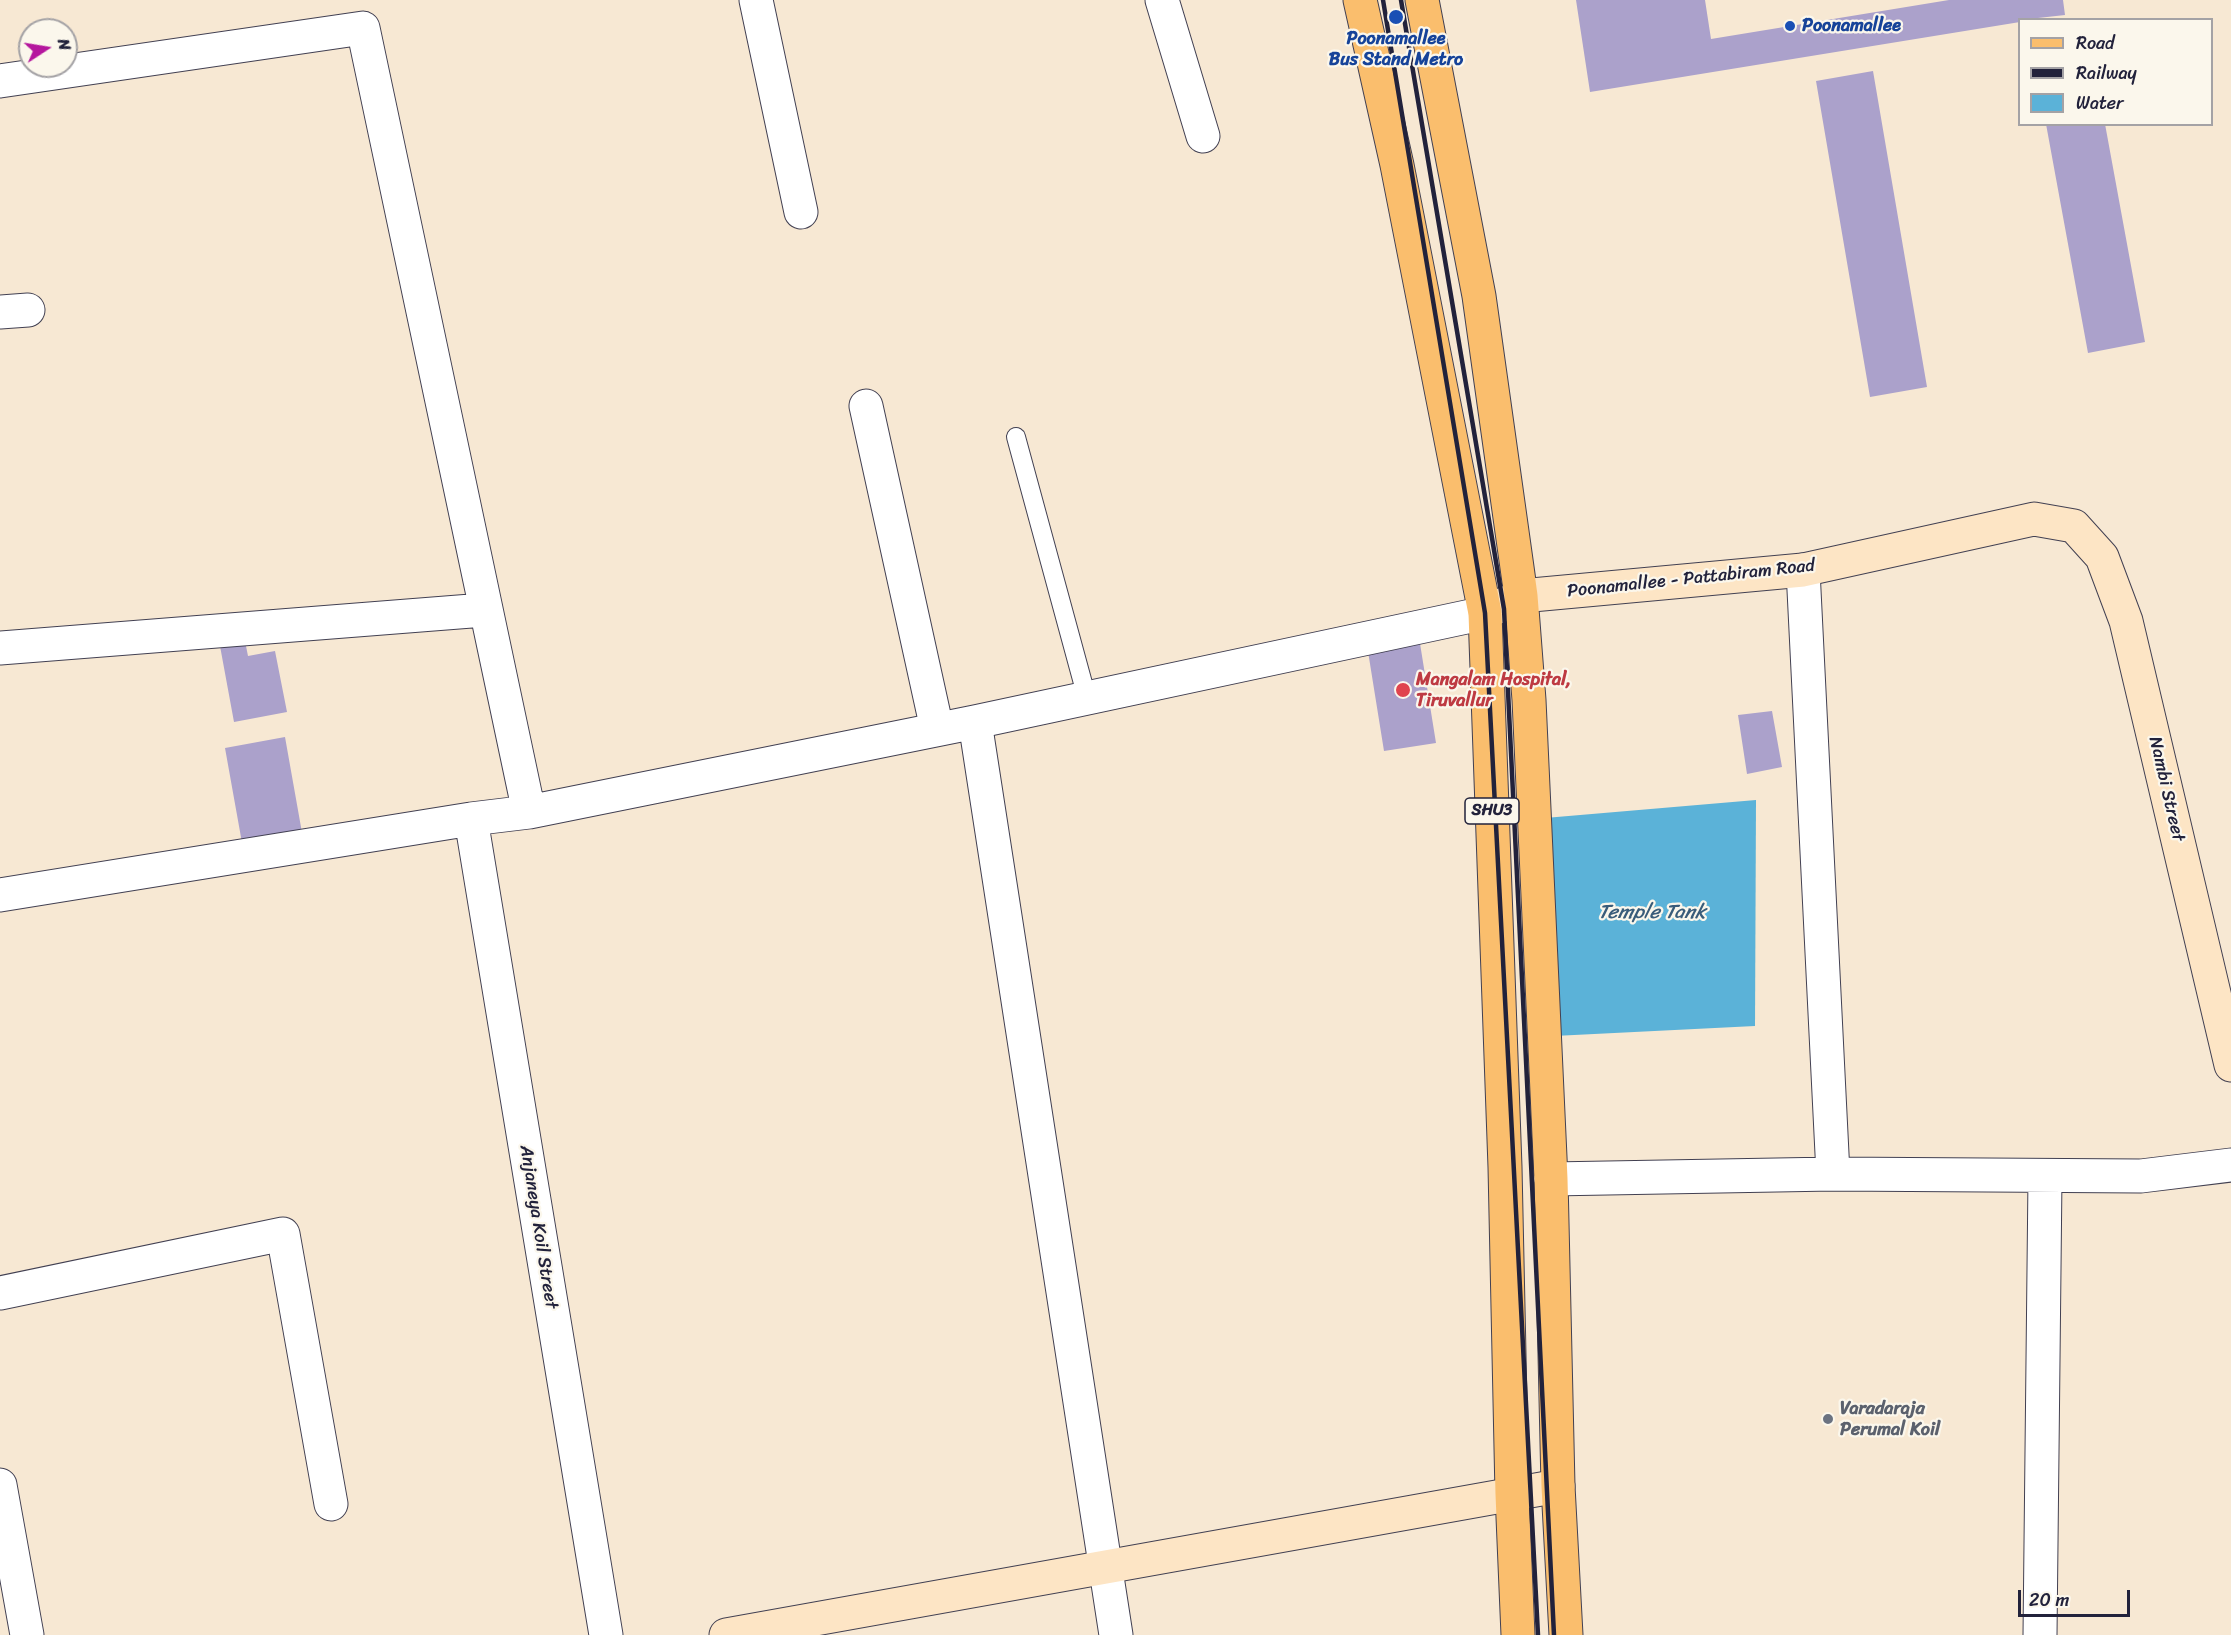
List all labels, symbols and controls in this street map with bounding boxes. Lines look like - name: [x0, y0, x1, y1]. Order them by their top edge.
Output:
- marker: Poonamallee Bus Stand Metro: [1387, 8, 1405, 26]
- place label: Poonamallee: [1802, 15, 1901, 37]
- north arrow: [18, 18, 78, 78]
- legend: [2018, 18, 2213, 126]
- marker: Poonamallee: [1783, 19, 1797, 33]
- text: Road: [2076, 27, 2115, 59]
- place label: Poonamallee Bus Stand Metro: [1329, 28, 1463, 70]
- text: N: [49, 36, 79, 53]
- text: Railway: [2076, 57, 2137, 89]
- text: Water: [2076, 87, 2123, 119]
- street label: Poonamallee - Pattabiram Road: [1566, 555, 1816, 603]
- place label: Mangalam Hospital, Tiruvallur: [1416, 669, 1571, 712]
- marker: Mangalam Hospital, Tiruvallur: [1394, 681, 1412, 699]
- street label: Nambi Street: [2143, 734, 2189, 844]
- road number: SHU3: [1465, 798, 1519, 824]
- water label: Temple Tank: [1598, 901, 1706, 925]
- street label: Anjaneya Koil Street: [514, 1144, 562, 1310]
- place label: Varadaraja Perumal Koil: [1840, 1398, 1940, 1440]
- marker: Varadaraja Perumal Koil: [1821, 1412, 1835, 1426]
- scale bar: [2021, 1578, 2134, 1616]
- text: 20 m: [2029, 1584, 2069, 1616]

